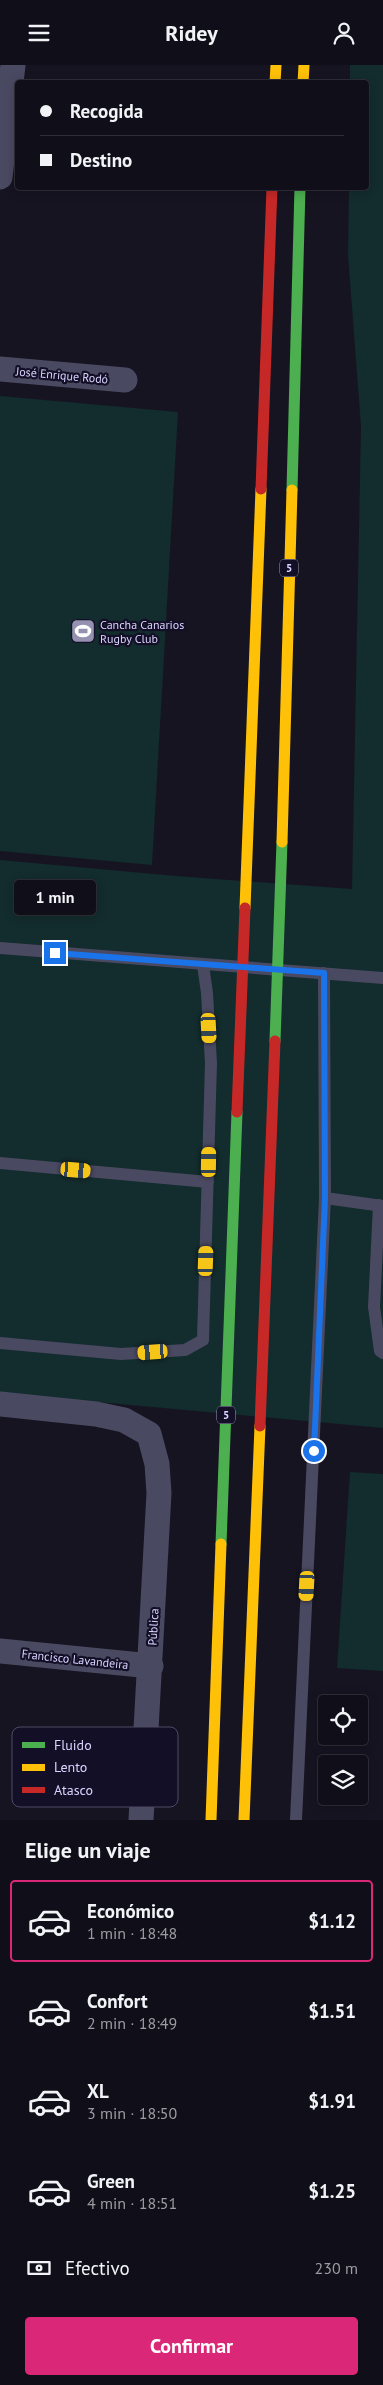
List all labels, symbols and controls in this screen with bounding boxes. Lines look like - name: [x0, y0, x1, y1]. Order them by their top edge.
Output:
- icon: menu: [25, 19, 53, 47]
- text: Ridey: [165, 19, 218, 47]
- icon: person: [330, 19, 358, 47]
- text: Recogida: [70, 99, 143, 123]
- text: Destino: [70, 148, 132, 172]
- street label: José Enrique Rodó: [14, 363, 109, 387]
- road number: 5: [280, 559, 298, 577]
- place label: Cancha Canarios Rugby Club: [100, 617, 184, 646]
- sports icon: Cancha Canarios Rugby Club: [70, 618, 96, 644]
- callout: 1 min: [14, 881, 96, 915]
- text: 1 min: [35, 887, 75, 907]
- route end: [44, 942, 66, 964]
- car: [200, 1013, 217, 1043]
- car: [201, 1147, 216, 1177]
- car: [60, 1161, 91, 1179]
- car: [197, 1246, 214, 1276]
- car: [137, 1343, 168, 1361]
- road number: 5: [217, 1407, 235, 1423]
- route start: [303, 1440, 325, 1462]
- car: [298, 1571, 315, 1601]
- street label: Pública: [145, 1608, 161, 1646]
- street label: Francisco Lavandeira: [21, 1646, 129, 1672]
- map controls: [318, 1695, 368, 1805]
- button: locate: [318, 1695, 368, 1745]
- legend: [12, 1727, 178, 1807]
- text: Fluido: [54, 1736, 92, 1754]
- button: layers: [318, 1755, 368, 1805]
- text: Lento: [54, 1758, 87, 1776]
- text: Atasco: [54, 1781, 93, 1799]
- text: Elige un viaje: [25, 1836, 151, 1864]
- icon: car: [27, 1899, 72, 1944]
- text: Económico: [87, 1899, 174, 1923]
- text: $1.12: [308, 1909, 356, 1933]
- text: 1 min · 18:48: [87, 1923, 177, 1943]
- icon: car: [27, 1989, 72, 2034]
- text: Confort: [87, 1989, 148, 2013]
- text: $1.51: [308, 1999, 356, 2023]
- text: 2 min · 18:49: [87, 2013, 177, 2033]
- icon: car: [27, 2079, 72, 2124]
- text: XL: [87, 2079, 109, 2103]
- text: $1.91: [308, 2089, 356, 2113]
- text: 3 min · 18:50: [87, 2103, 177, 2123]
- icon: car: [27, 2169, 72, 2214]
- text: Green: [87, 2169, 135, 2193]
- text: $1.25: [308, 2179, 356, 2203]
- text: 4 min · 18:51: [87, 2193, 177, 2213]
- icon: cash: [25, 2254, 53, 2282]
- text: Efectivo: [65, 2256, 130, 2280]
- text: 230 m: [315, 2258, 358, 2278]
- button: Confirmar: [25, 2317, 358, 2375]

